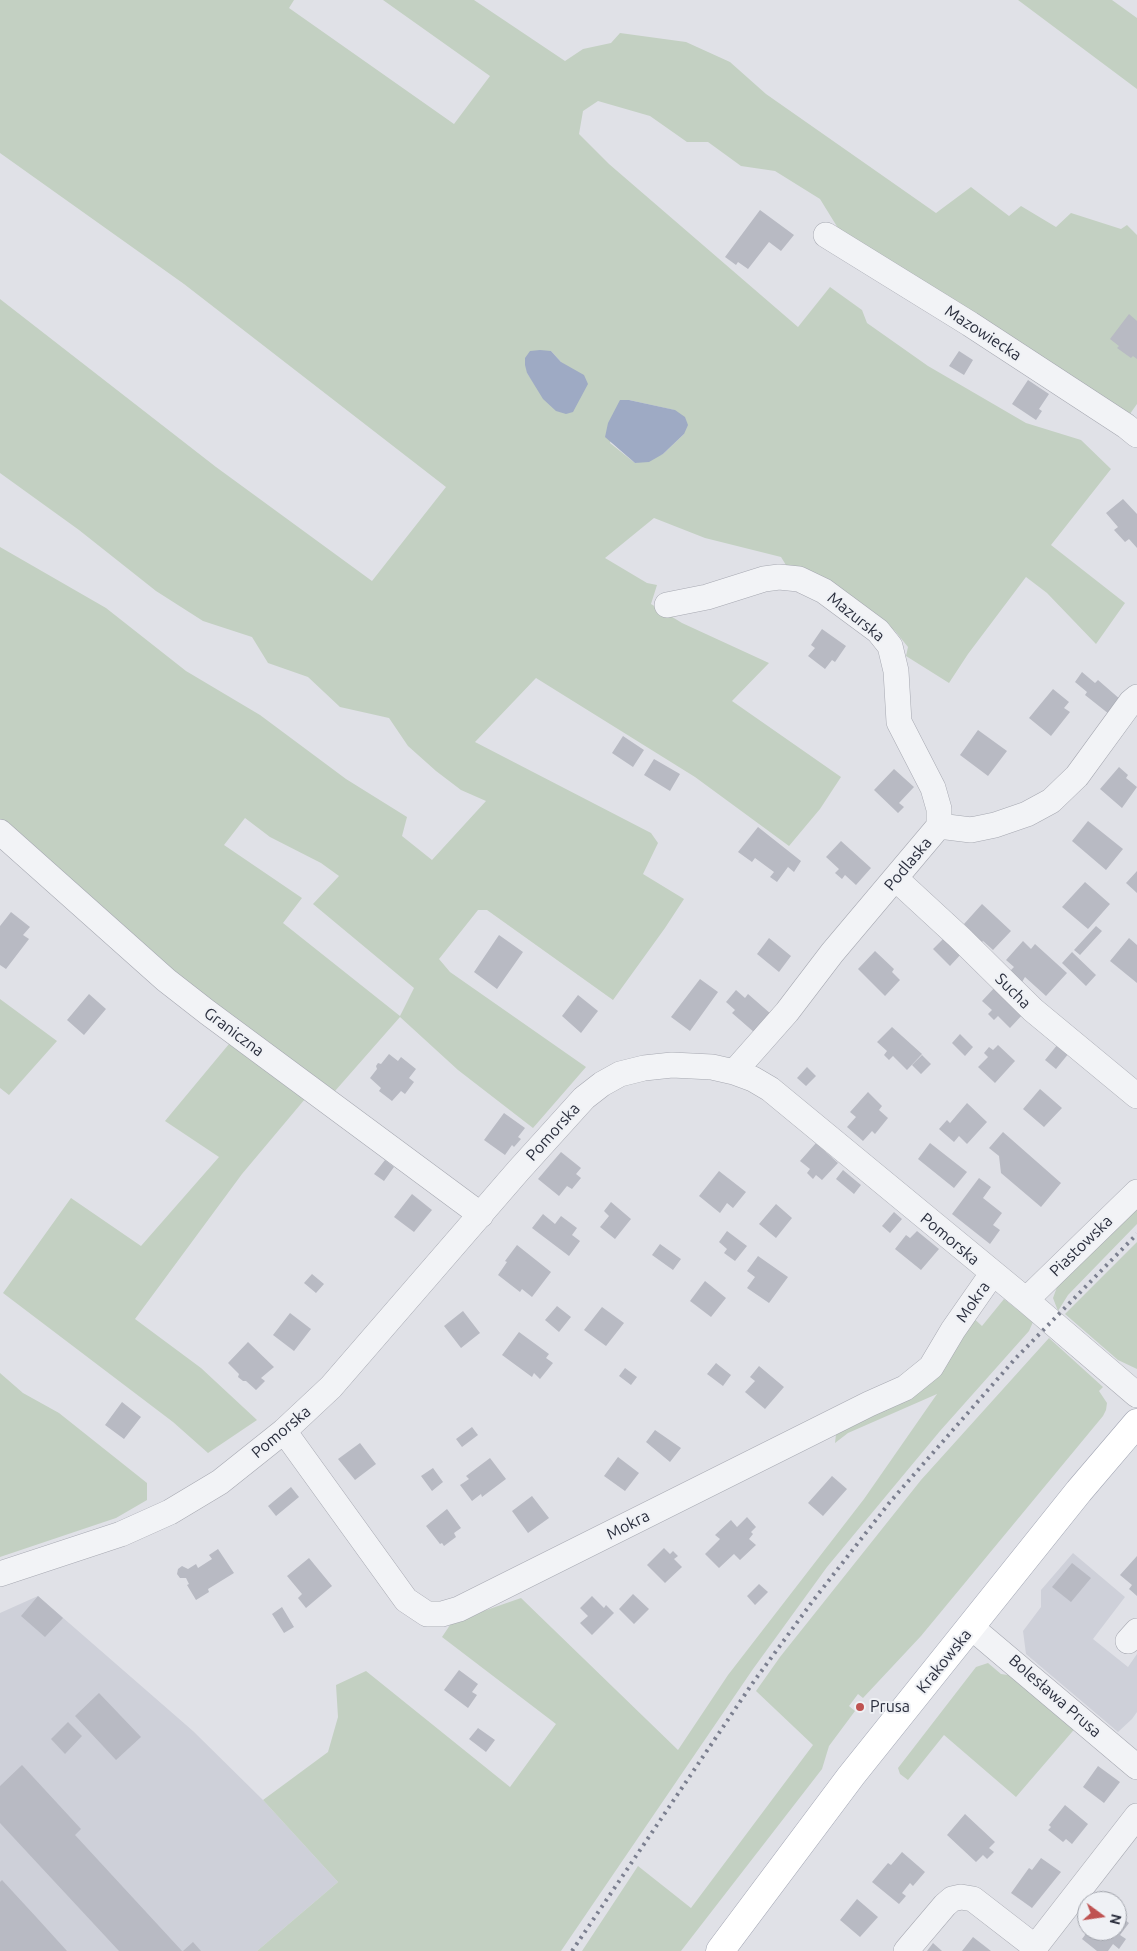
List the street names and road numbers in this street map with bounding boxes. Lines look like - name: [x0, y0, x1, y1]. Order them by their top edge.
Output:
- street label: Mazowiecka: [941, 301, 1025, 365]
- street label: Mazurska: [824, 588, 888, 646]
- street label: Podlaska: [880, 833, 936, 895]
- street label: Sucha: [991, 969, 1035, 1013]
- street label: Graniczna: [200, 1003, 268, 1061]
- street label: Pomorska: [522, 1099, 584, 1165]
- street label: Pomorska: [917, 1209, 983, 1269]
- street label: Piastowska: [1046, 1211, 1116, 1281]
- street label: Mokra: [952, 1278, 994, 1326]
- street label: Pomorska: [248, 1402, 314, 1462]
- street label: Mokra: [603, 1506, 653, 1544]
- street label: Krakowska: [912, 1625, 976, 1697]
- street label: Bolesława Prusa: [1005, 1651, 1105, 1741]

